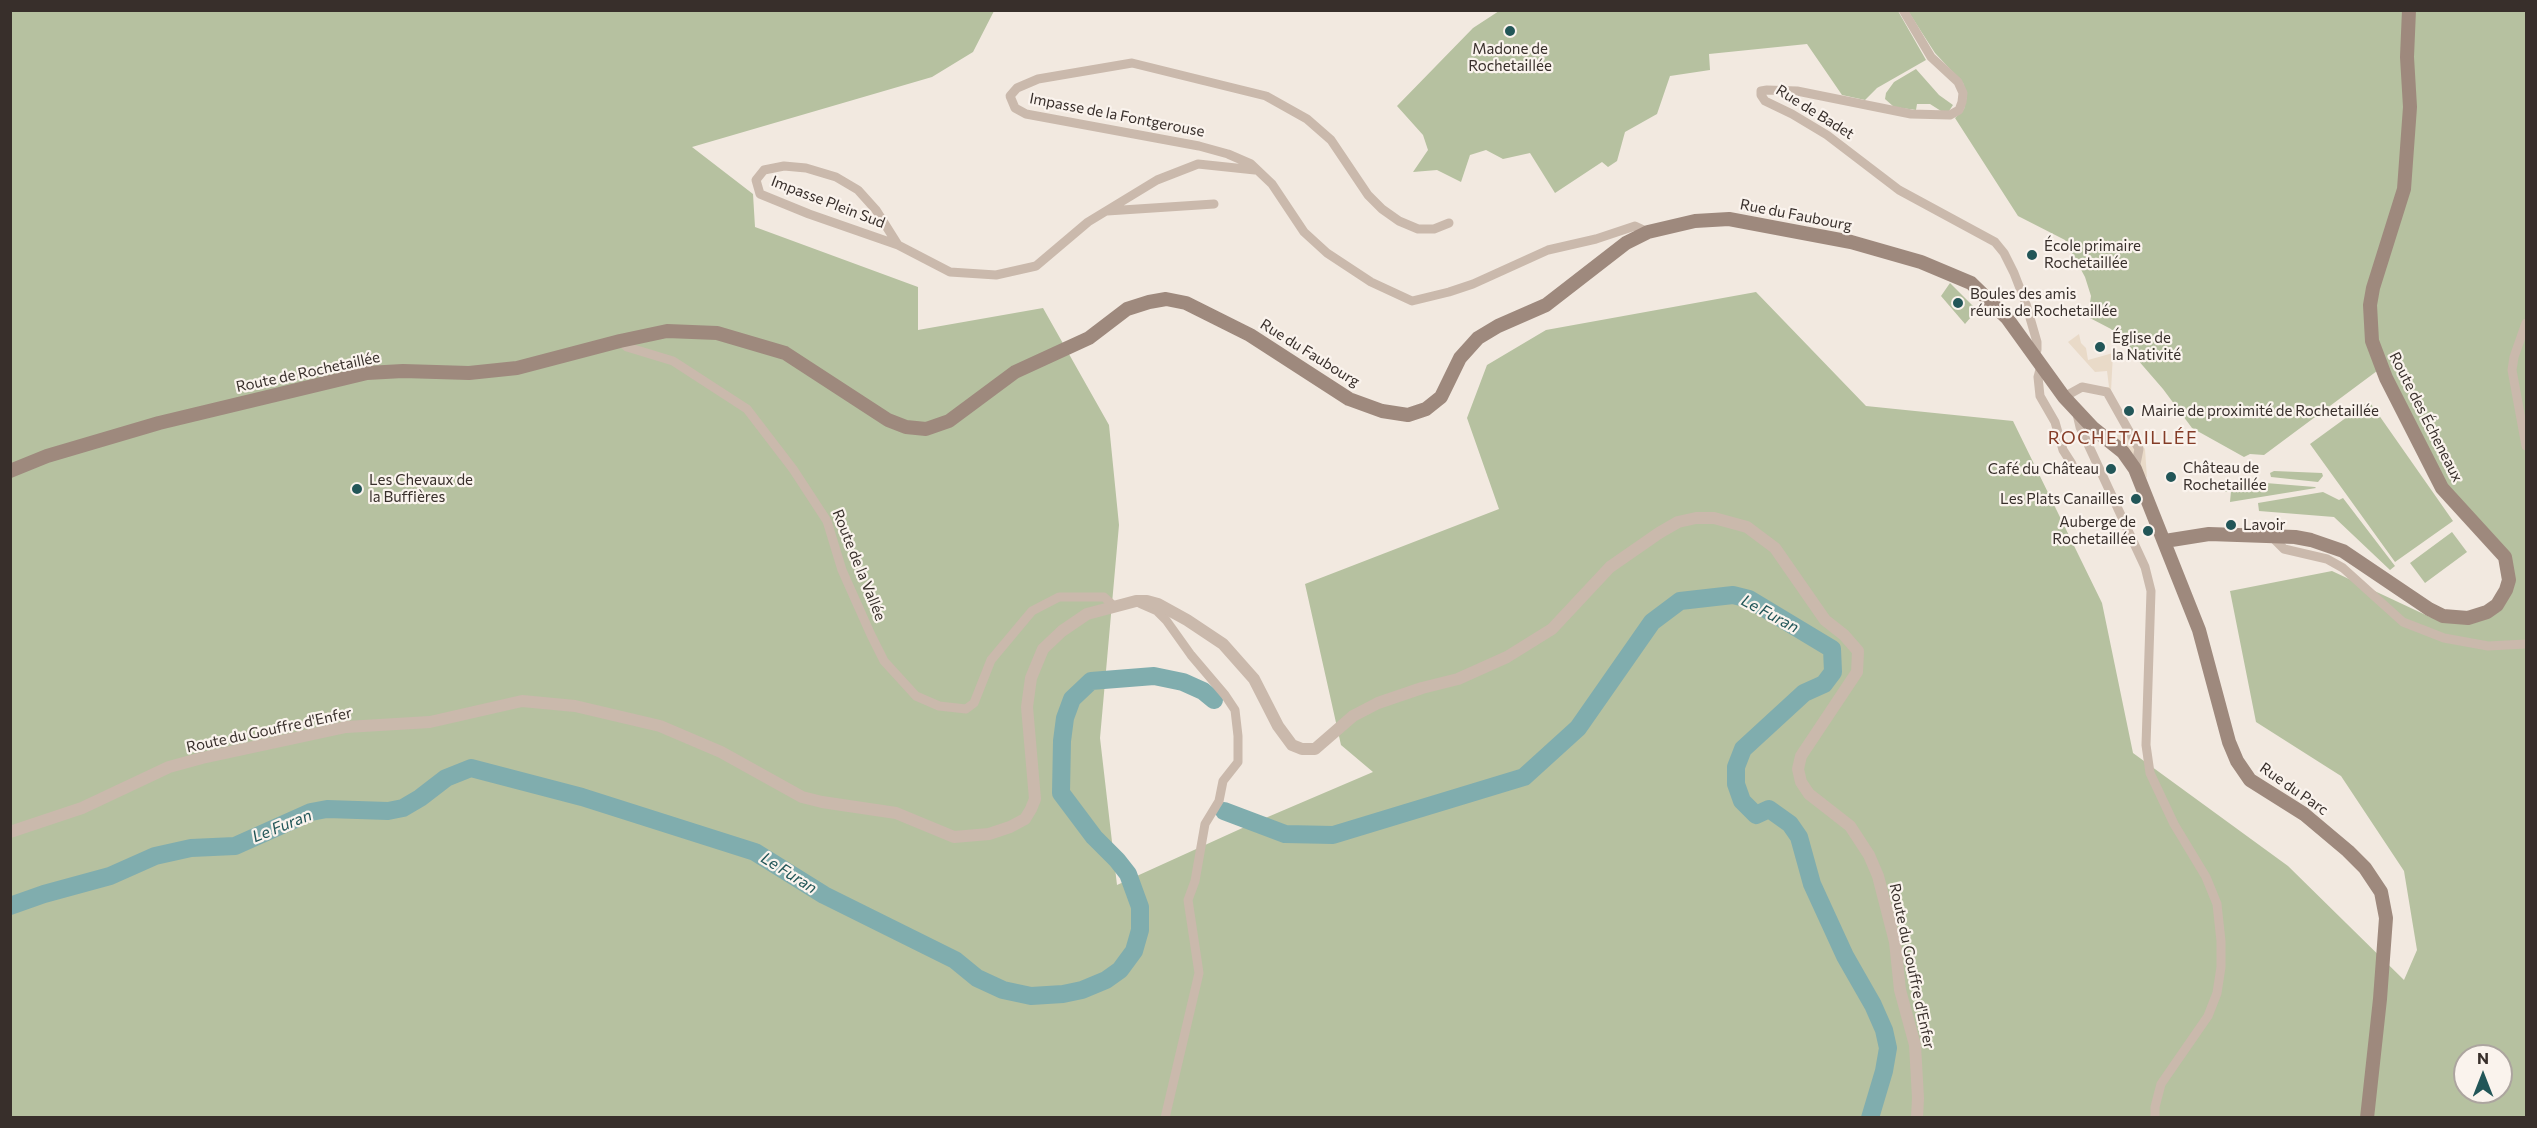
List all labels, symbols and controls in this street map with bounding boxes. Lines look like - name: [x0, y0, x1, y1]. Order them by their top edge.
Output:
- marker: Madone de Rochetaillée: [1503, 24, 1517, 38]
- place label: Madone de Rochetaillée: [1468, 40, 1552, 75]
- street label: Rue de Badet: [1773, 81, 1857, 143]
- street label: Impasse de la Fontgerouse: [1028, 89, 1206, 141]
- street label: Impasse Plein Sud: [768, 172, 888, 232]
- street label: Rue du Faubourg: [1738, 195, 1854, 235]
- place label: École primaire Rochetaillée: [2044, 237, 2141, 272]
- marker: École primaire Rochetaillée: [2025, 248, 2039, 262]
- place label: Boules des amis réunis de Rochetaillée: [1970, 285, 2117, 320]
- marker: Boules des amis réunis de Rochetaillée: [1951, 296, 1965, 310]
- street label: Rue du Faubourg: [1257, 315, 1363, 391]
- place label: Église de la Nativité: [2112, 329, 2181, 364]
- marker: Église de la Nativité: [2093, 340, 2107, 354]
- street label: Route de Rochetaillée: [234, 348, 382, 396]
- street label: Route des Écheneaux: [2385, 349, 2467, 485]
- place label: Mairie de proximité de Rochetaillée: [2141, 402, 2379, 420]
- marker: Mairie de proximité de Rochetaillée: [2122, 404, 2136, 418]
- district label: ROCHETAILLÉE: [2048, 427, 2198, 449]
- place label: Château de Rochetaillée: [2183, 459, 2267, 494]
- place label: Café du Château: [1988, 460, 2099, 478]
- marker: Café du Château: [2104, 462, 2118, 476]
- marker: Château de Rochetaillée: [2164, 470, 2178, 484]
- place label: Les Chevaux de la Buffières: [369, 471, 473, 506]
- marker: Les Chevaux de la Buffières: [350, 482, 364, 496]
- place label: Les Plats Canailles: [2000, 490, 2124, 508]
- marker: Les Plats Canailles: [2129, 492, 2143, 506]
- street label: Route de la Vallée: [828, 507, 890, 623]
- place label: Auberge de Rochetaillée: [2052, 513, 2136, 548]
- place label: Lavoir: [2243, 516, 2286, 534]
- marker: Lavoir: [2224, 518, 2238, 532]
- marker: Auberge de Rochetaillée: [2141, 524, 2155, 538]
- water label: Le Furan: [1738, 591, 1802, 637]
- street label: Route du Gouffre d'Enfer: [185, 704, 353, 756]
- street label: Rue du Parc: [2256, 759, 2332, 819]
- water label: Le Furan: [250, 805, 314, 847]
- water label: Le Furan: [757, 848, 821, 898]
- street label: Route du Gouffre d'Enfer: [1886, 882, 1938, 1050]
- north arrow: [2453, 1044, 2513, 1104]
- text: N: [2477, 1048, 2489, 1067]

